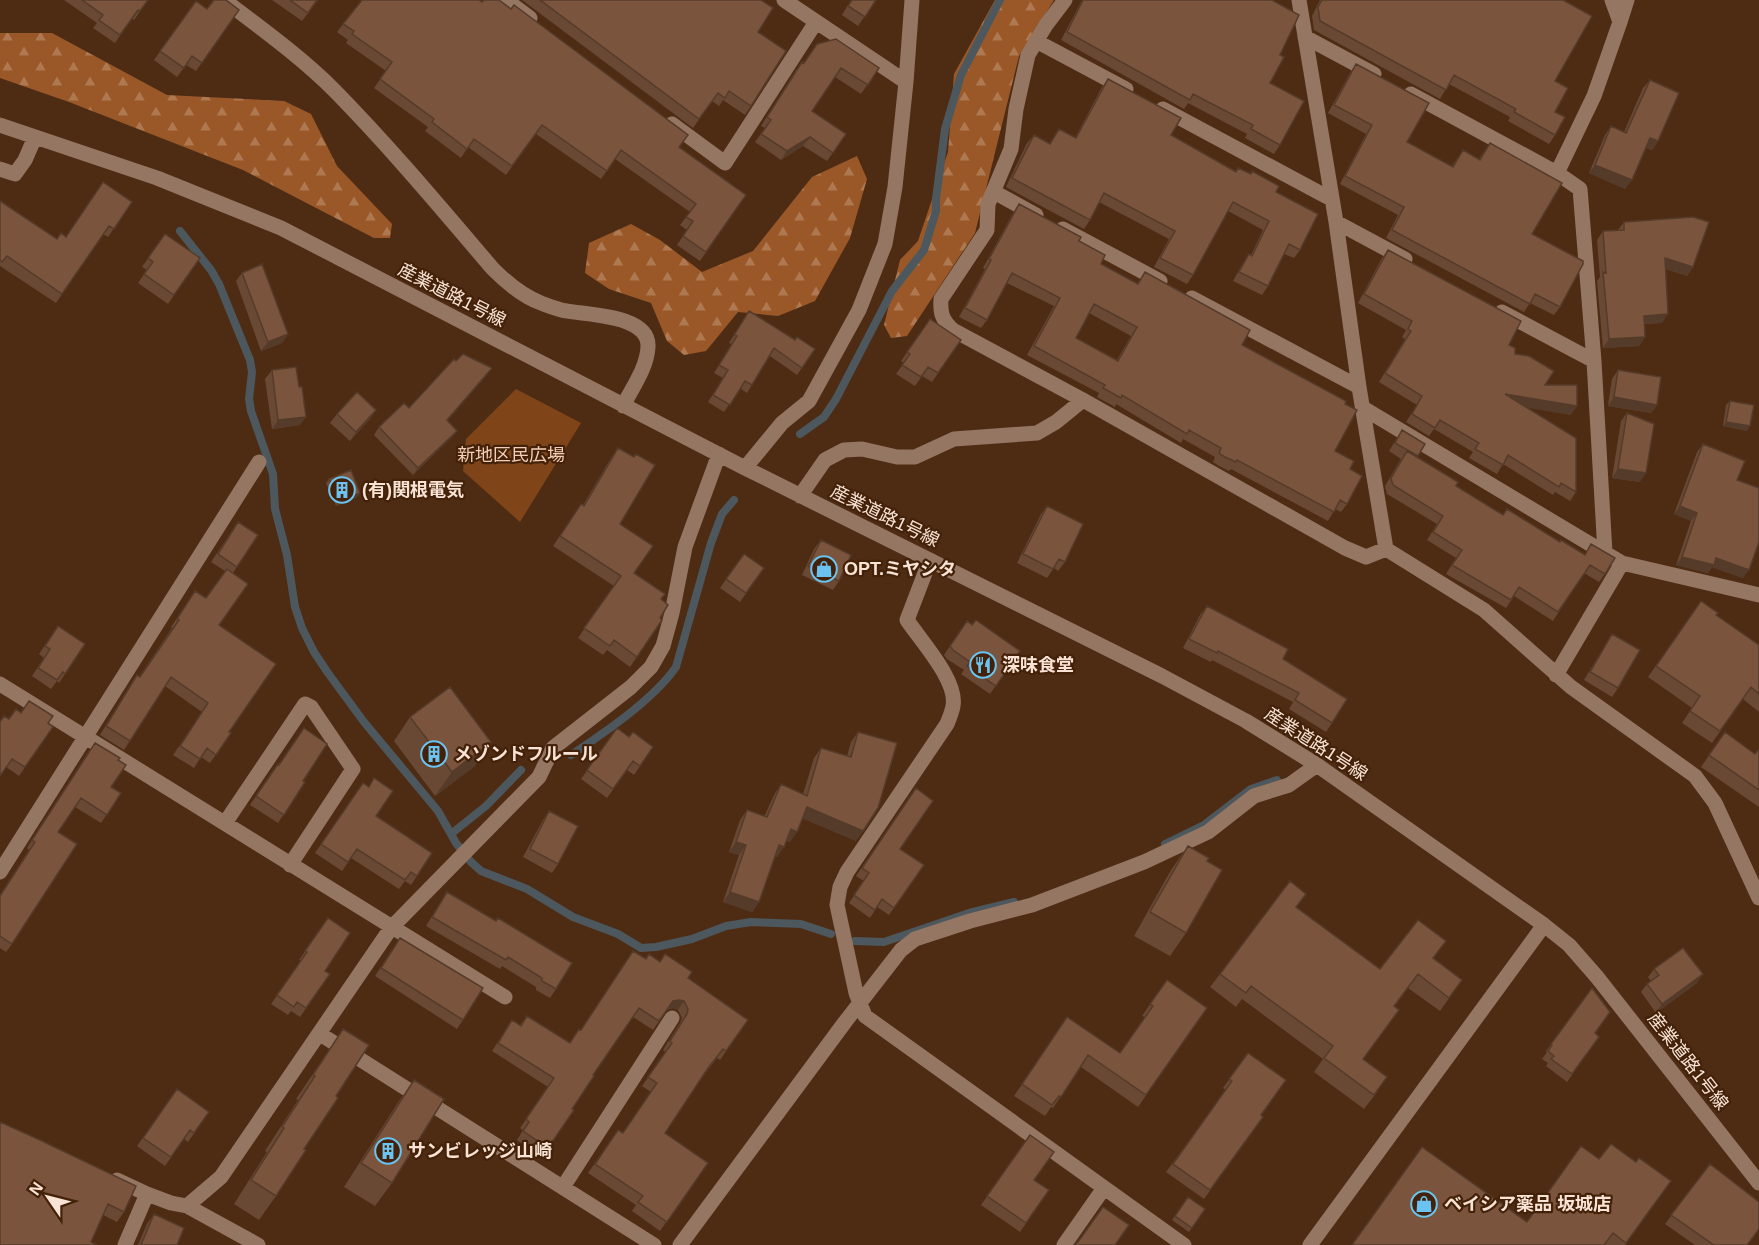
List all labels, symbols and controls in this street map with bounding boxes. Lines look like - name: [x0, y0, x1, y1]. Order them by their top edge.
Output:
- street label: 産業道路1号線: [395, 259, 509, 331]
- park label: 新地区民広場: [457, 445, 565, 465]
- building icon: (有)関根電気: [327, 475, 357, 505]
- place label: (有)関根電気: [362, 480, 464, 500]
- street label: 産業道路1号線: [828, 481, 942, 551]
- shop icon: OPT.ミヤシタ: [809, 554, 839, 584]
- place label: OPT.ミヤシタ: [844, 559, 956, 579]
- restaurant icon: 深味食堂: [968, 650, 998, 680]
- place label: 深味食堂: [1002, 655, 1074, 675]
- street label: 産業道路1号線: [1261, 703, 1371, 785]
- building icon: メゾンドフルール: [419, 739, 449, 769]
- place label: メゾンドフルール: [454, 744, 598, 764]
- street label: 産業道路1号線: [1644, 1008, 1732, 1114]
- building icon: サンビレッジ山崎: [373, 1136, 403, 1166]
- place label: サンビレッジ山崎: [408, 1141, 552, 1161]
- north arrow: [18, 1167, 78, 1227]
- text: N: [26, 1179, 46, 1198]
- shop icon: ベイシア薬品 坂城店: [1409, 1189, 1439, 1219]
- place label: ベイシア薬品 坂城店: [1444, 1194, 1611, 1214]

